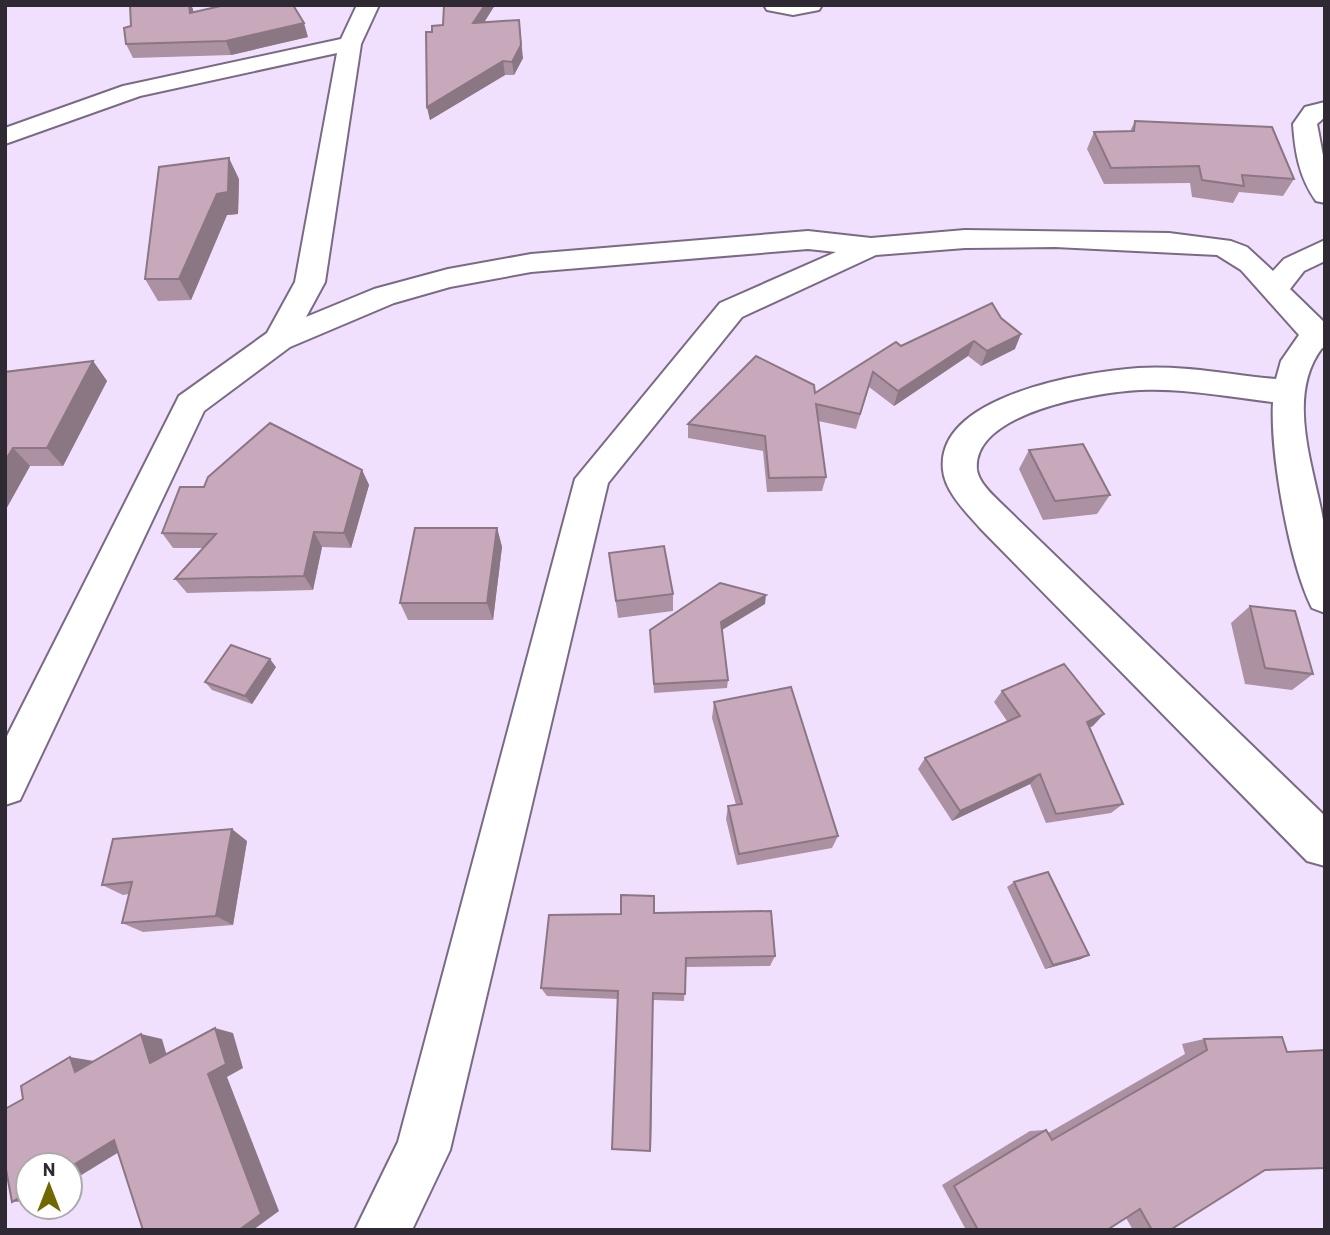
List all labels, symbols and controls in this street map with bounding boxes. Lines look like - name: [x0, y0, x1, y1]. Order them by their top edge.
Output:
- north arrow: [14, 1151, 84, 1221]
- text: N: [43, 1157, 55, 1180]

